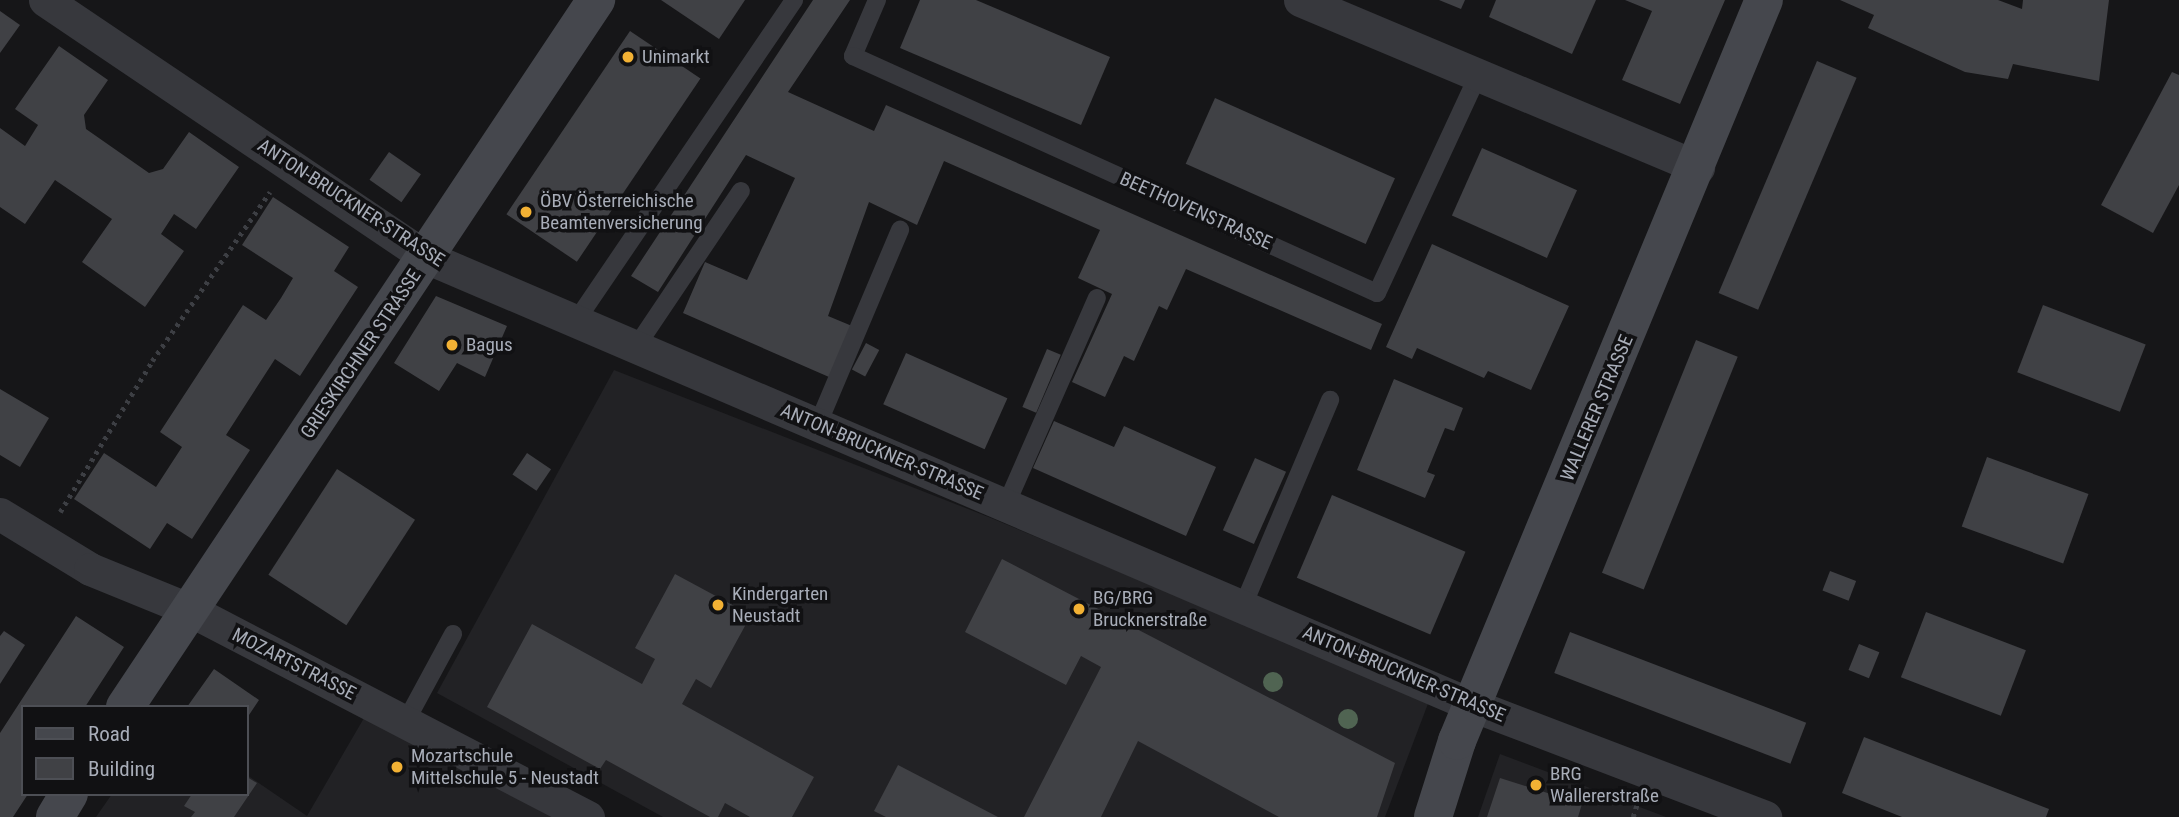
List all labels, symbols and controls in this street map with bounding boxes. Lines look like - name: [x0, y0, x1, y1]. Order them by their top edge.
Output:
- place label: Unimarkt: [642, 46, 710, 68]
- marker: Unimarkt: [620, 49, 636, 65]
- street label: ANTON-BRUCKNER-STRASSE: [253, 134, 449, 272]
- street label: BEETHOVENSTRASSE: [1116, 167, 1276, 255]
- place label: ÖBV Österreichische Beamtenversicherung: [540, 190, 703, 234]
- marker: ÖBV Österreichische Beamtenversicherung: [518, 204, 534, 220]
- street label: GRIESKIRCHNER STRASSE: [296, 265, 426, 443]
- street label: WALLERER STRASSE: [1556, 332, 1638, 484]
- place label: Bagus: [466, 334, 513, 356]
- marker: Bagus: [444, 337, 460, 353]
- street label: ANTON-BRUCKNER-STRASSE: [777, 399, 987, 505]
- place label: Kindergarten Neustadt: [732, 583, 828, 627]
- place label: BG/BRG Brucknerstraße: [1093, 587, 1207, 631]
- marker: Kindergarten Neustadt: [710, 597, 726, 613]
- marker: BG/BRG Brucknerstraße: [1071, 601, 1087, 617]
- street label: ANTON-BRUCKNER-STRASSE: [1299, 621, 1509, 727]
- street label: MOZARTSTRASSE: [228, 623, 360, 705]
- legend: [21, 705, 248, 796]
- text: Road: [88, 722, 130, 746]
- place label: Mozartschule Mittelschule 5 - Neustadt: [411, 745, 599, 789]
- text: Building: [88, 757, 155, 781]
- marker: Mozartschule Mittelschule 5 - Neustadt: [389, 759, 405, 775]
- place label: BRG Wallererstraße: [1550, 763, 1659, 807]
- marker: BRG Wallererstraße: [1528, 777, 1544, 793]

